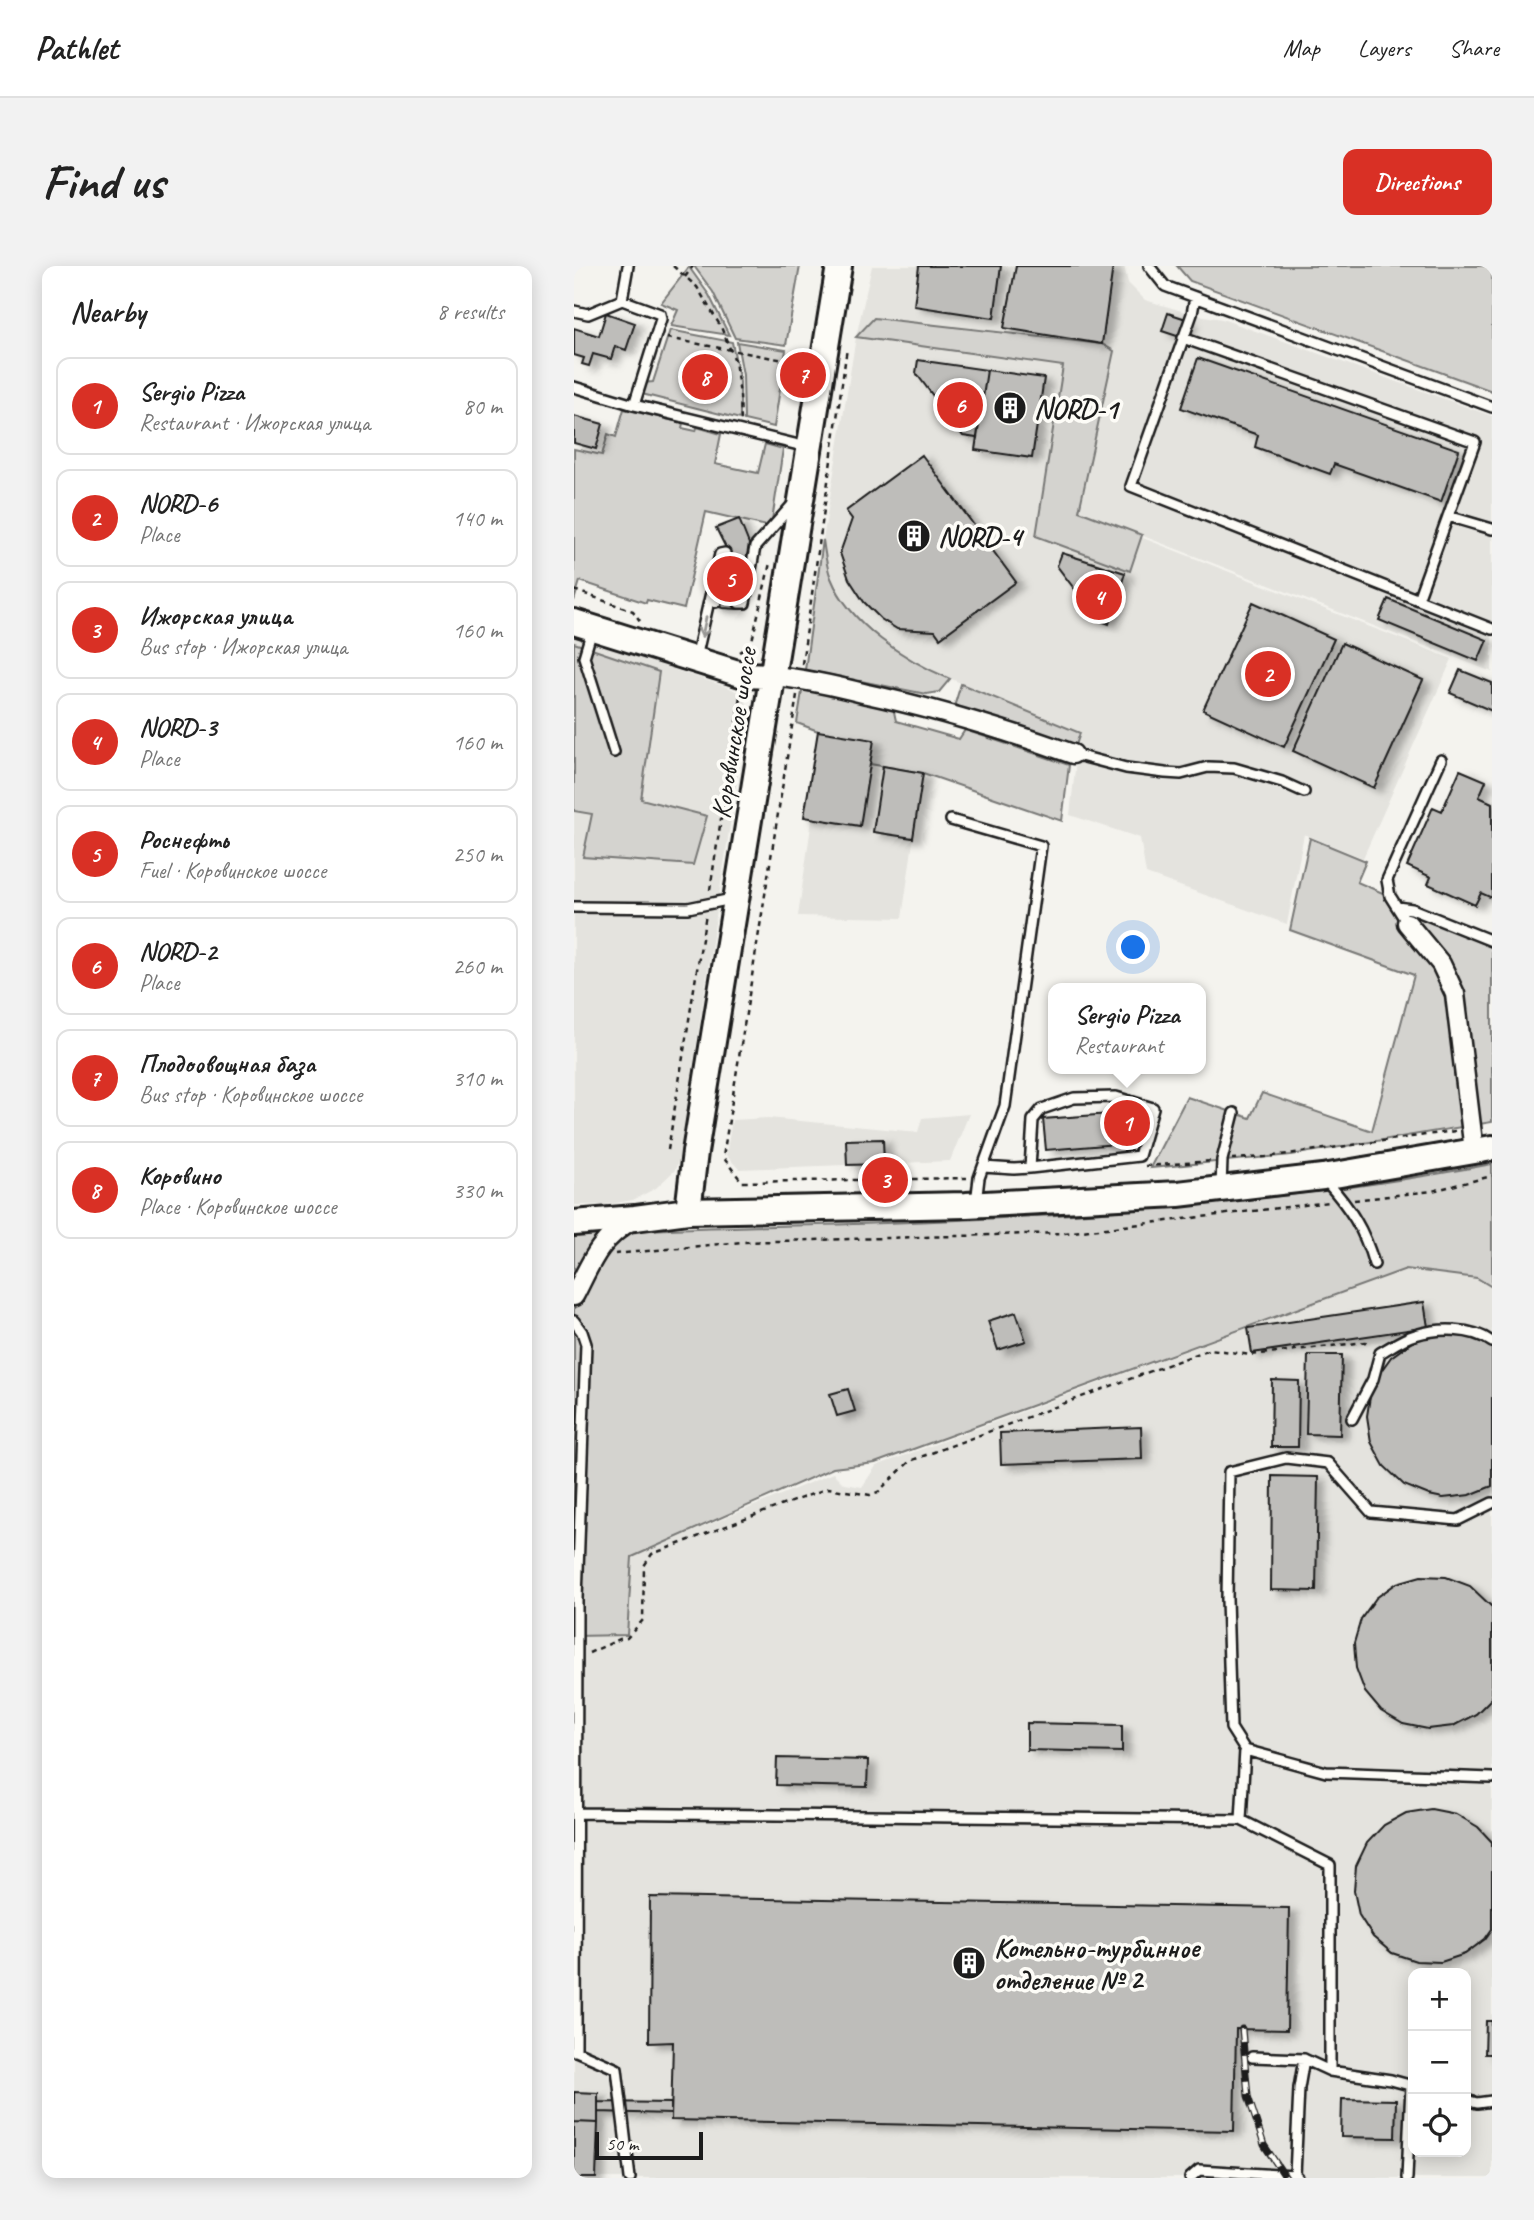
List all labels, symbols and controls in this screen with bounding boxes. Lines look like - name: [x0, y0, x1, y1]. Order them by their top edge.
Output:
- text: Pathlet: [35, 27, 118, 69]
- text: Map: [1283, 33, 1320, 63]
- text: Layers: [1358, 33, 1411, 63]
- text: Share: [1449, 33, 1499, 63]
- button: Directions: [1343, 149, 1492, 215]
- text: Find us: [42, 151, 164, 213]
- text: Nearby: [70, 293, 146, 331]
- text: 8 results: [437, 297, 504, 326]
- pin: 7: [780, 349, 826, 401]
- pin: 8: [682, 351, 728, 403]
- text: Sergio Pizza: [139, 375, 244, 408]
- pin: 6: [937, 379, 983, 431]
- building icon: NORD-1: [991, 389, 1029, 427]
- place label: NORD-1: [1034, 391, 1121, 426]
- text: 1: [90, 392, 100, 421]
- text: 80 m: [463, 392, 502, 421]
- text: Restaurant · Ижорская улица: [139, 408, 370, 437]
- text: NORD-6: [139, 487, 217, 520]
- text: 2: [90, 504, 100, 533]
- text: 140 m: [453, 504, 502, 533]
- building icon: NORD-4: [895, 517, 933, 555]
- place label: NORD-4: [938, 519, 1025, 554]
- text: Place: [139, 520, 179, 549]
- pin: 5: [707, 553, 753, 605]
- pin: 4: [1076, 571, 1122, 623]
- text: Ижорская улица: [139, 599, 292, 632]
- one-way arrow: [696, 615, 710, 638]
- text: 3: [90, 616, 100, 645]
- text: 160 m: [453, 616, 502, 645]
- text: Bus stop · Ижорская улица: [139, 632, 347, 661]
- street label: Коровинское шоссе: [703, 643, 765, 821]
- pin: 2: [1245, 648, 1291, 700]
- text: NORD-3: [139, 711, 217, 744]
- text: 4: [90, 728, 100, 757]
- text: 160 m: [453, 728, 502, 757]
- text: Place: [139, 744, 179, 773]
- text: Роснефть: [139, 823, 229, 856]
- text: 5: [90, 840, 100, 869]
- text: 250 m: [453, 840, 502, 869]
- text: Fuel · Коровинское шоссе: [139, 856, 326, 885]
- your location: [1116, 930, 1150, 964]
- text: NORD-2: [139, 935, 217, 968]
- text: 6: [90, 952, 100, 981]
- text: 260 m: [453, 952, 502, 981]
- text: Place: [139, 968, 179, 997]
- popup: [1048, 983, 1206, 1074]
- text: Sergio Pizza: [1074, 998, 1180, 1031]
- text: Restaurant: [1074, 1031, 1163, 1060]
- text: Плодоовощная база: [139, 1047, 315, 1080]
- text: 7: [90, 1064, 100, 1093]
- text: 310 m: [453, 1064, 502, 1093]
- text: Bus stop · Коровинское шоссе: [139, 1080, 362, 1109]
- pin: 1: [1104, 1097, 1150, 1149]
- pin: 3: [862, 1154, 908, 1206]
- text: Коровино: [139, 1159, 220, 1192]
- text: 8: [90, 1176, 100, 1205]
- text: 330 m: [453, 1176, 502, 1205]
- text: Place · Коровинское шоссе: [139, 1192, 336, 1221]
- place label: Котельно-турбинное отделение № 2: [994, 1930, 1201, 1997]
- building icon: Котельно-турбинное отделение № 2: [950, 1944, 988, 1982]
- map controls: [1408, 1968, 1471, 2157]
- button: +: [1408, 1968, 1471, 2031]
- button: −: [1408, 2031, 1471, 2094]
- button: locate: [1408, 2094, 1471, 2157]
- scale bar: [595, 2129, 704, 2161]
- text: 50 m: [606, 2132, 638, 2156]

